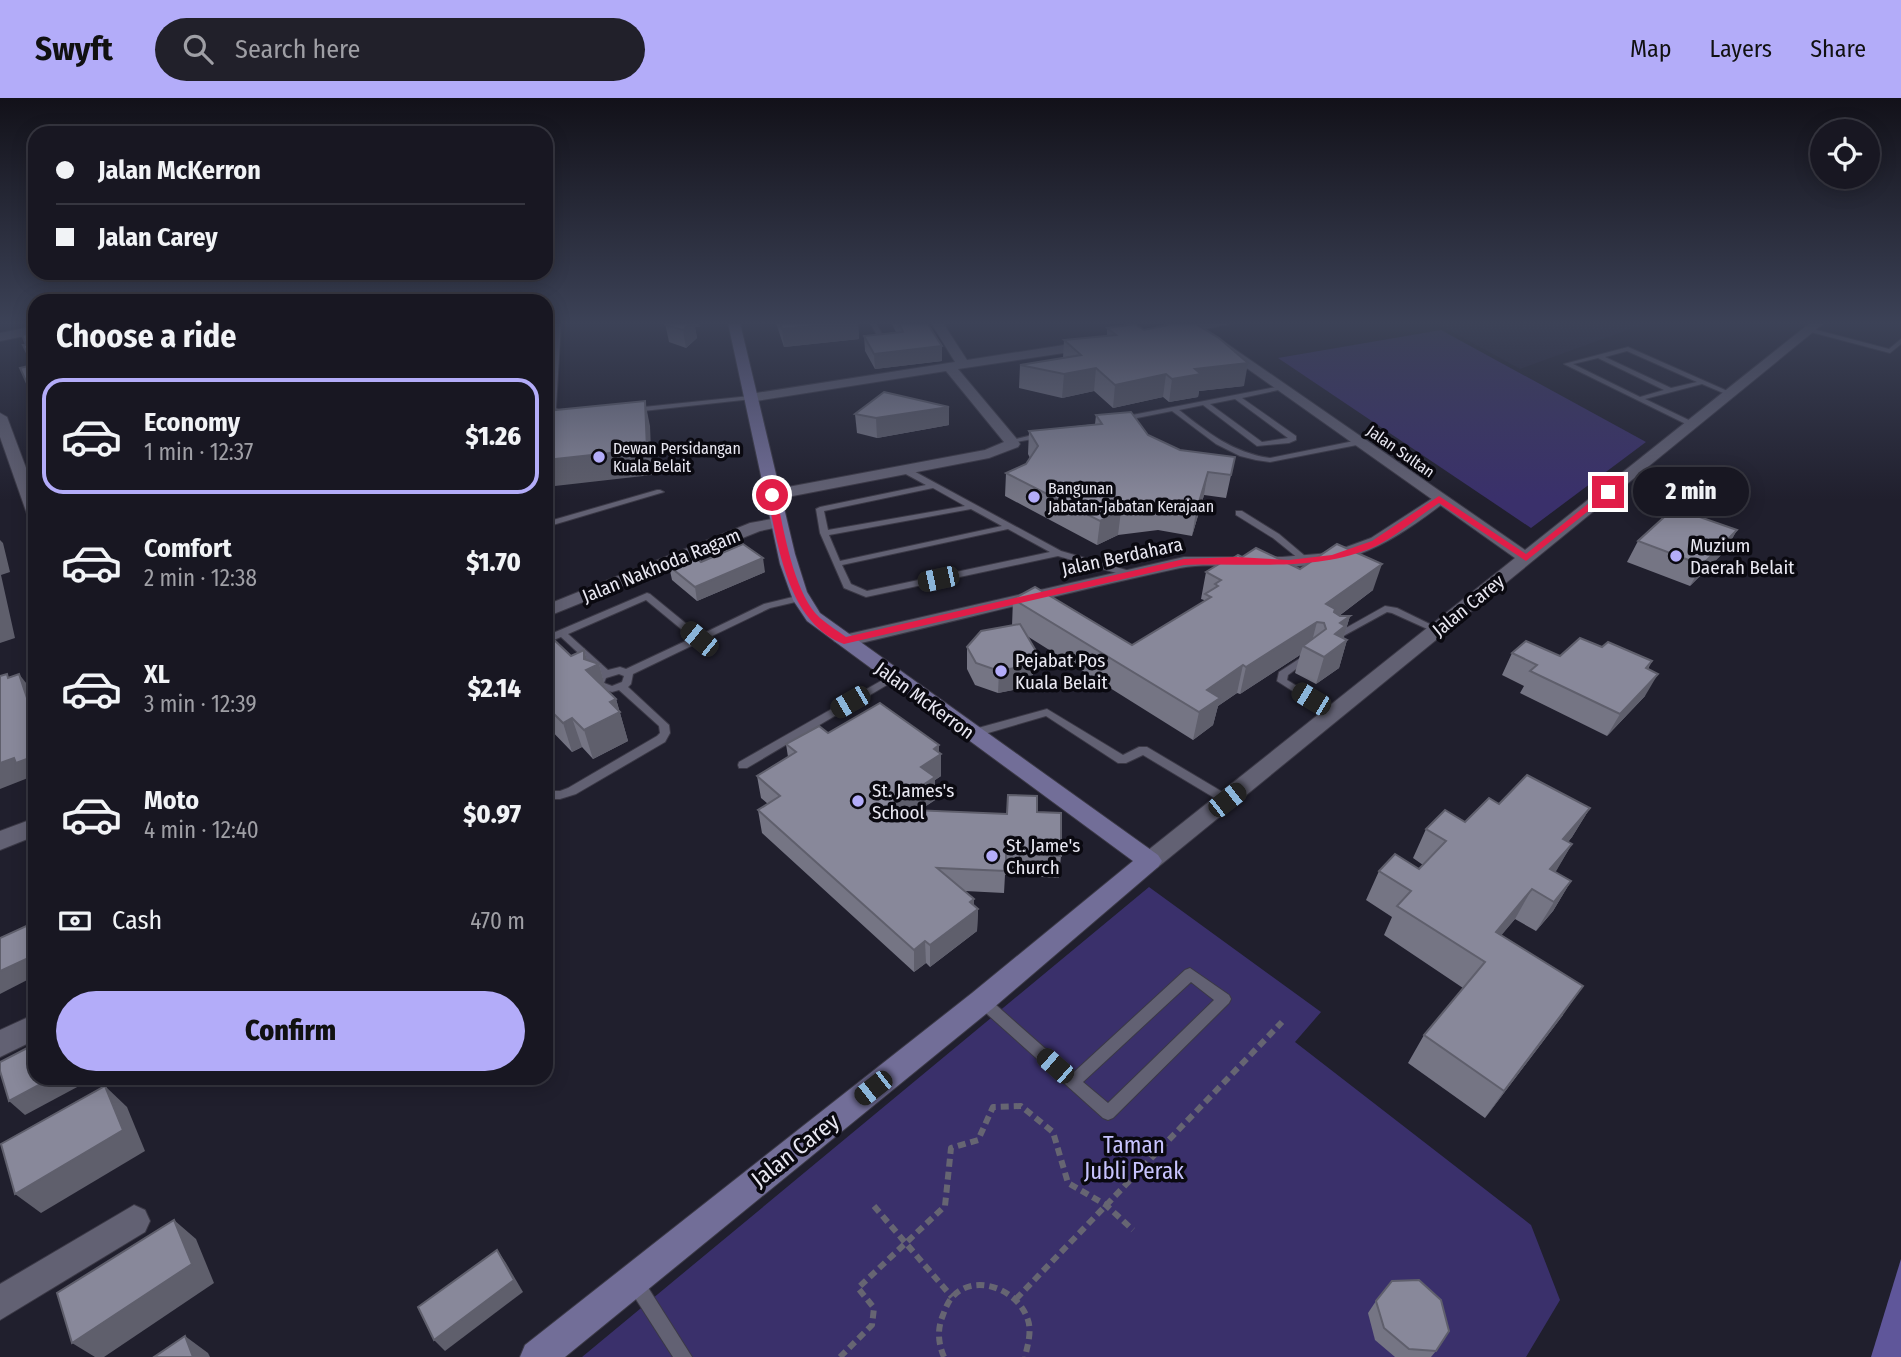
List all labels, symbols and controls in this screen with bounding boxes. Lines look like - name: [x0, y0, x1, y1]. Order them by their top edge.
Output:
- search box: [155, 18, 645, 81]
- text: Swyft: [35, 29, 113, 69]
- icon: search: [179, 30, 217, 68]
- text: Search here: [235, 34, 360, 65]
- text: Map: [1630, 35, 1672, 63]
- text: Layers: [1710, 35, 1772, 63]
- text: Share: [1810, 35, 1866, 63]
- map controls: [1810, 119, 1880, 189]
- button: locate: [1810, 119, 1880, 189]
- text: Jalan McKerron: [98, 155, 261, 186]
- text: Jalan Carey: [98, 222, 218, 253]
- text: Choose a ride: [56, 317, 237, 355]
- icon: car: [60, 405, 123, 468]
- text: Economy: [144, 407, 240, 438]
- text: $1.26: [466, 421, 521, 452]
- street label: Jalan Sultan: [1363, 421, 1438, 482]
- text: 1 min · 12:37: [144, 438, 253, 466]
- place label: Dewan Persidangan Kuala Belait: [613, 439, 741, 476]
- marker: Dewan Persidangan Kuala Belait: [591, 449, 607, 465]
- callout: 2 min: [1632, 468, 1748, 516]
- route end: [1592, 476, 1624, 508]
- text: 2 min: [1666, 477, 1716, 505]
- route start: [756, 479, 788, 511]
- place label: Bangunan Jabatan-Jabatan Kerajaan: [1048, 479, 1214, 516]
- marker: Bangunan Jabatan-Jabatan Kerajaan: [1026, 489, 1042, 505]
- street label: Jalan Nakhoda Ragam: [579, 523, 744, 608]
- icon: car: [60, 531, 123, 594]
- street label: Jalan Berdahara: [1060, 532, 1185, 581]
- text: Comfort: [144, 533, 232, 564]
- place label: Muzium Daerah Belait: [1690, 534, 1795, 579]
- text: $1.70: [466, 547, 521, 578]
- marker: Muzium Daerah Belait: [1668, 548, 1684, 564]
- text: 2 min · 12:38: [144, 564, 257, 592]
- car: [916, 564, 961, 594]
- street label: Jalan Carey: [1428, 569, 1509, 641]
- car: [677, 618, 722, 660]
- place label: Pejabat Pos Kuala Belait: [1015, 649, 1108, 694]
- icon: car: [60, 657, 123, 720]
- street label: Jalan McKerron: [871, 657, 979, 744]
- text: XL: [144, 659, 170, 690]
- marker: Pejabat Pos Kuala Belait: [993, 663, 1009, 679]
- text: $2.14: [468, 673, 521, 704]
- car: [1288, 679, 1335, 719]
- car: [827, 682, 874, 722]
- text: 3 min · 12:39: [144, 690, 257, 718]
- place label: St. James's School: [872, 779, 954, 824]
- car: [1204, 779, 1251, 821]
- icon: car: [60, 783, 123, 846]
- text: Moto: [144, 785, 199, 816]
- marker: St. James's School: [850, 793, 866, 809]
- text: $0.97: [463, 799, 521, 830]
- text: 4 min · 12:40: [144, 816, 259, 844]
- place label: St. Jame's Church: [1006, 834, 1080, 879]
- marker: St. Jame's Church: [984, 848, 1000, 864]
- icon: cash: [56, 902, 94, 940]
- text: Cash: [112, 905, 162, 936]
- text: 470 m: [470, 907, 525, 935]
- button: Confirm: [56, 991, 525, 1071]
- car: [1033, 1044, 1078, 1088]
- car: [850, 1067, 897, 1109]
- street label: Jalan Carey: [746, 1107, 845, 1193]
- park label: Taman Jubli Perak: [1084, 1131, 1184, 1185]

